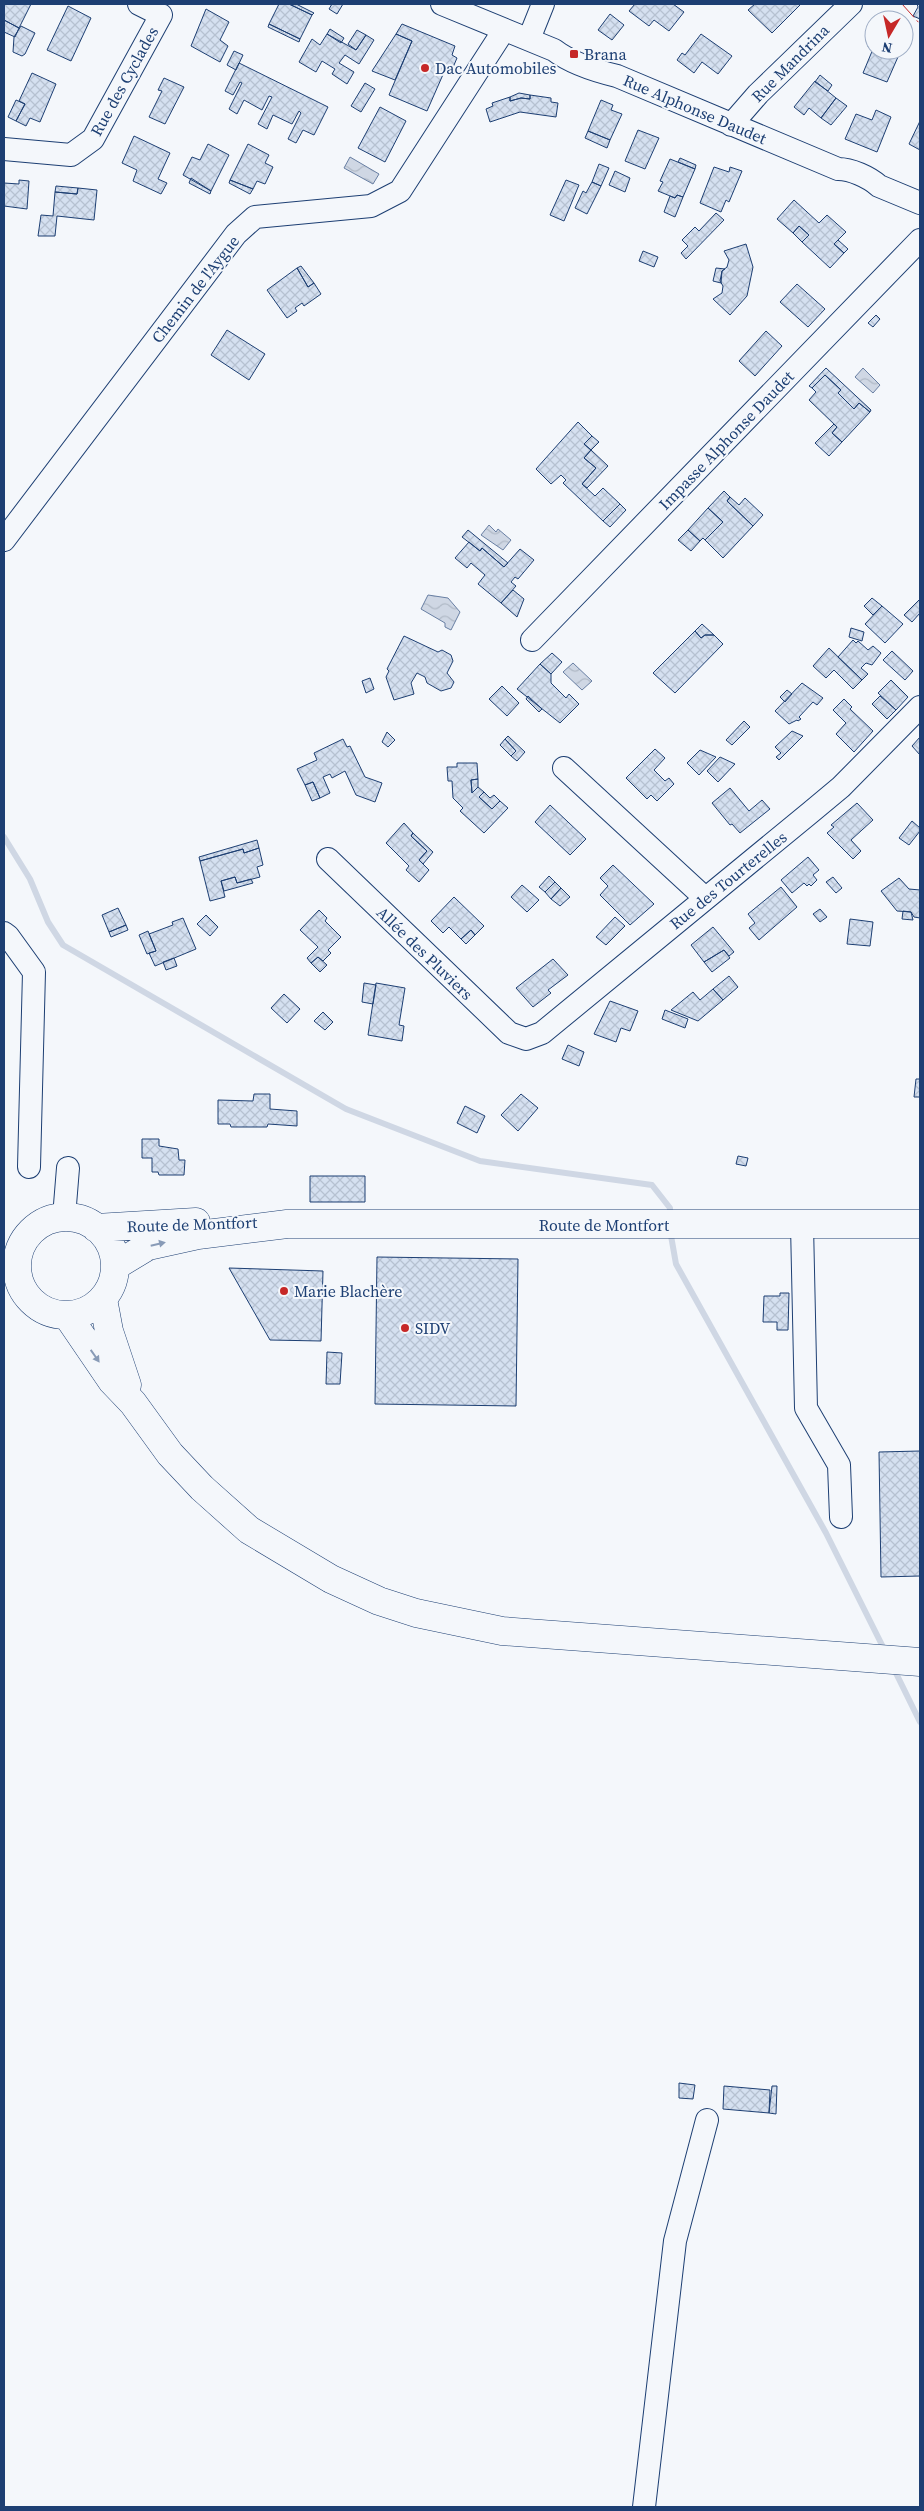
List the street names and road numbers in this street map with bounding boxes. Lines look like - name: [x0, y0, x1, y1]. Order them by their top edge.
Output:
- street label: Rue Mandrina: [746, 19, 834, 107]
- street label: Rue des Cyclades: [85, 22, 163, 140]
- street label: Rue Alphonse Daudet: [620, 69, 771, 149]
- street label: Chemin de l'Aygue: [146, 231, 244, 347]
- street label: Impasse Alphonse Daudet: [654, 365, 799, 514]
- street label: Rue des Tourterelles: [665, 826, 791, 934]
- street label: Allée des Pluviers: [372, 901, 478, 1005]
- street label: Route de Montfort: [126, 1211, 258, 1237]
- street label: Route de Montfort: [539, 1214, 670, 1236]

